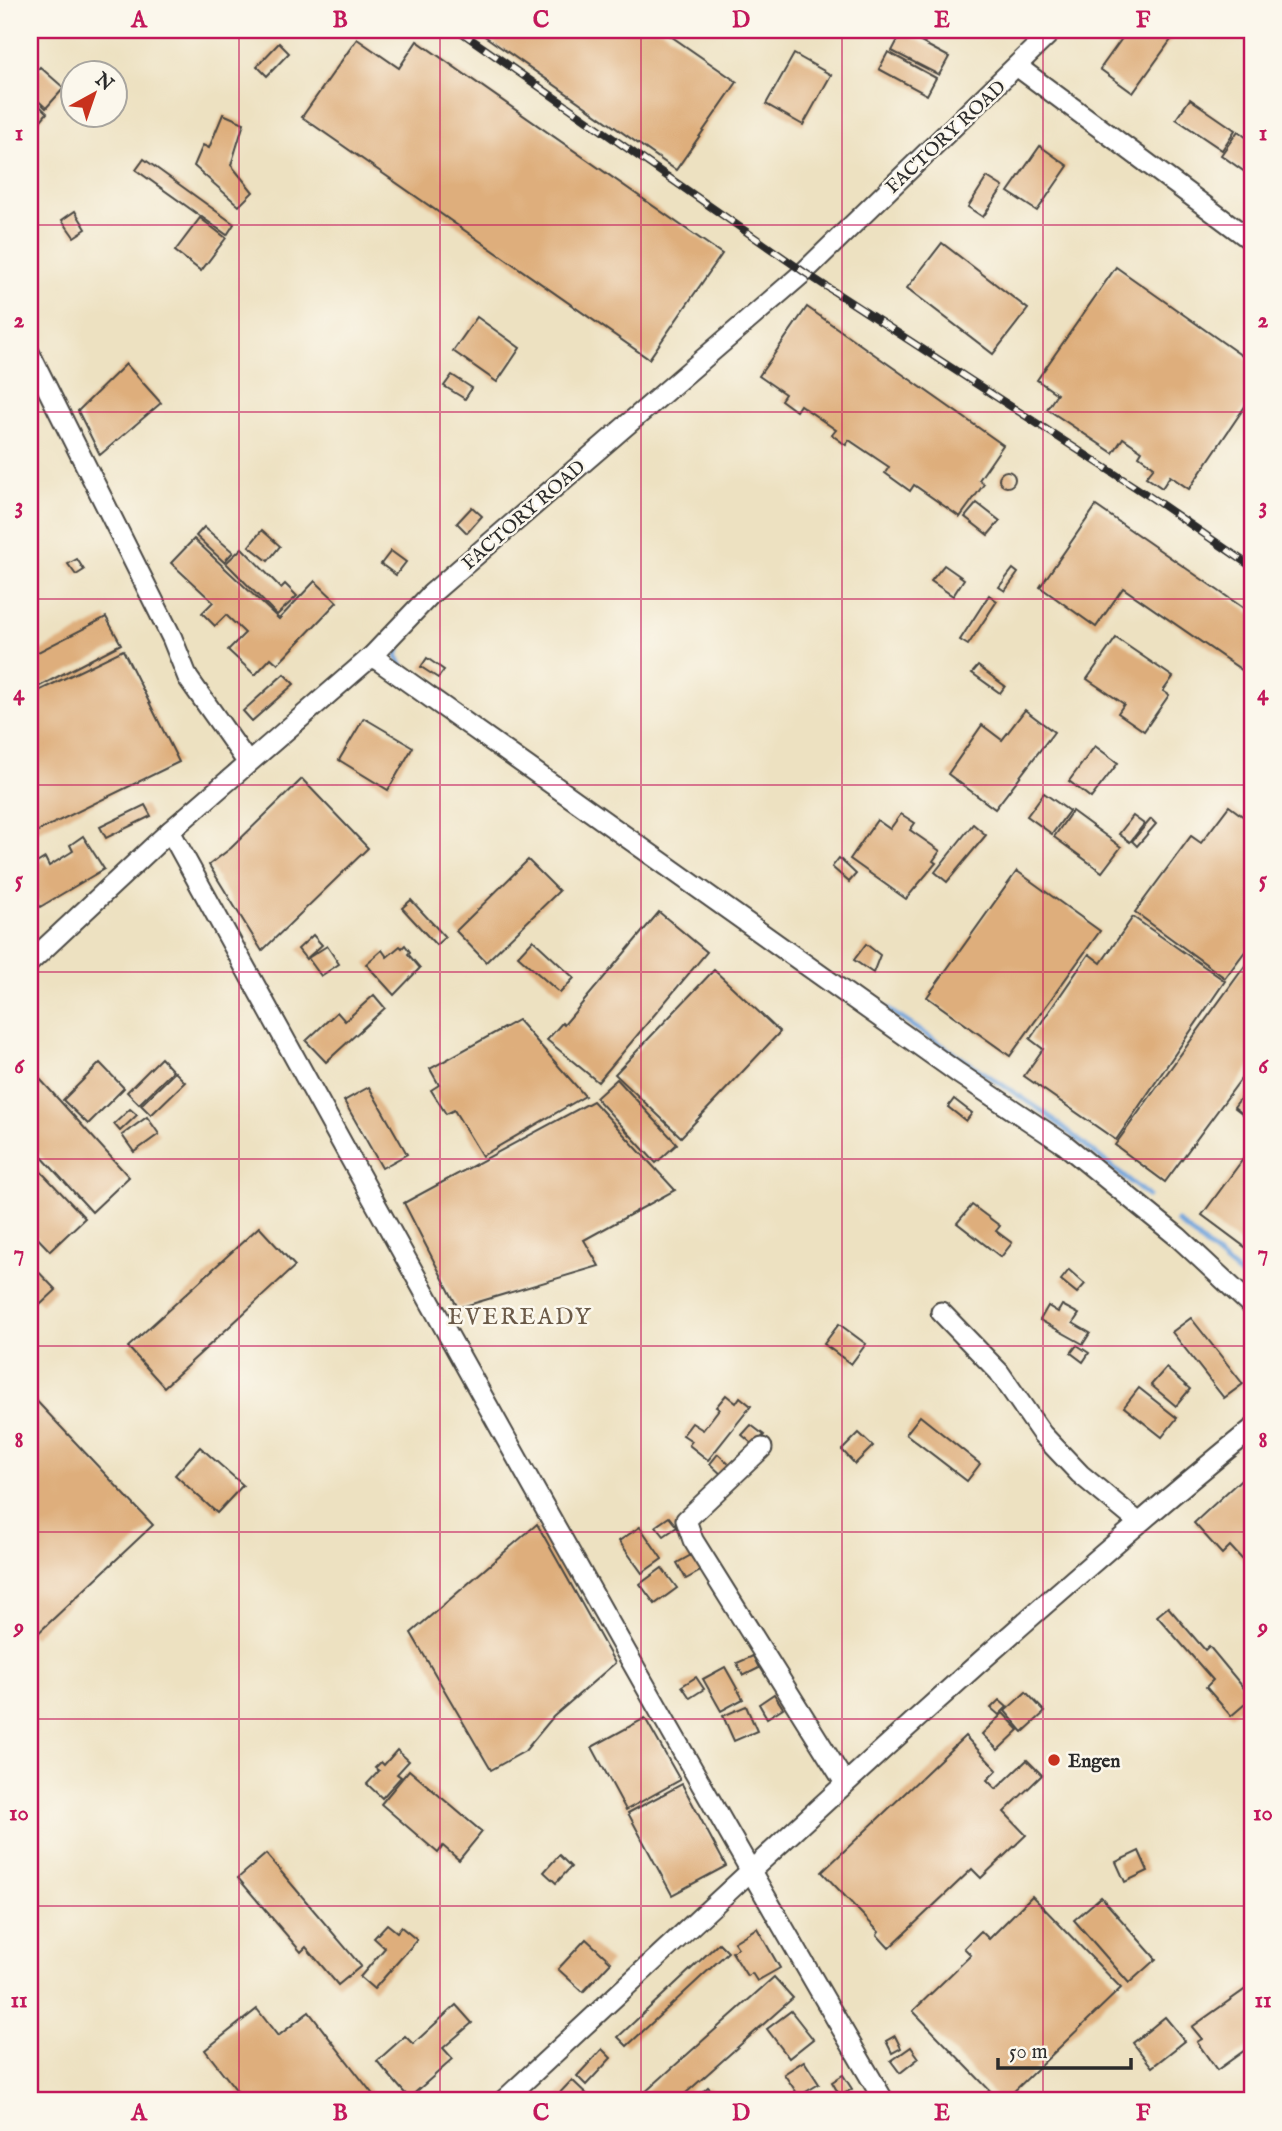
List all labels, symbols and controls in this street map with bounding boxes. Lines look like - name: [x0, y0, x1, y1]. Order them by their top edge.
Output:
- text: A: [130, 6, 148, 35]
- text: B: [332, 6, 348, 35]
- text: C: [533, 6, 550, 35]
- text: D: [732, 6, 750, 35]
- text: E: [934, 6, 950, 35]
- text: F: [1136, 6, 1151, 35]
- north arrow: [60, 60, 130, 130]
- text: N: [89, 67, 118, 97]
- street label: FACTORY ROAD: [881, 76, 1012, 199]
- text: 1: [15, 119, 23, 148]
- text: 1: [1259, 119, 1267, 148]
- text: 2: [14, 306, 25, 335]
- text: 2: [1258, 306, 1269, 335]
- street label: FACTORY ROAD: [458, 455, 591, 576]
- text: 3: [15, 492, 23, 521]
- text: 3: [1259, 492, 1267, 521]
- text: 4: [13, 679, 25, 708]
- text: 4: [1257, 679, 1269, 708]
- text: 5: [15, 866, 24, 895]
- text: 5: [1259, 866, 1268, 895]
- text: 6: [14, 1052, 25, 1081]
- text: 6: [1258, 1052, 1269, 1081]
- text: 7: [14, 1239, 24, 1268]
- text: 7: [1258, 1239, 1268, 1268]
- district label: EVEREADY: [447, 1303, 593, 1332]
- text: 8: [14, 1426, 24, 1455]
- text: 8: [1258, 1426, 1268, 1455]
- text: 9: [13, 1613, 24, 1642]
- text: 9: [1257, 1613, 1268, 1642]
- place label: Engen: [1068, 1750, 1120, 1774]
- marker: Engen: [1046, 1752, 1062, 1768]
- text: 10: [9, 1799, 29, 1828]
- text: 10: [1253, 1799, 1273, 1828]
- text: 11: [10, 1986, 28, 2015]
- text: 11: [1254, 1986, 1272, 2015]
- scale bar: [998, 2026, 1132, 2070]
- text: 50 m: [1009, 2039, 1048, 2066]
- text: A: [130, 2099, 148, 2128]
- text: B: [332, 2099, 348, 2128]
- text: C: [533, 2099, 550, 2128]
- text: D: [732, 2099, 750, 2128]
- text: E: [934, 2099, 950, 2128]
- text: F: [1136, 2099, 1151, 2128]

